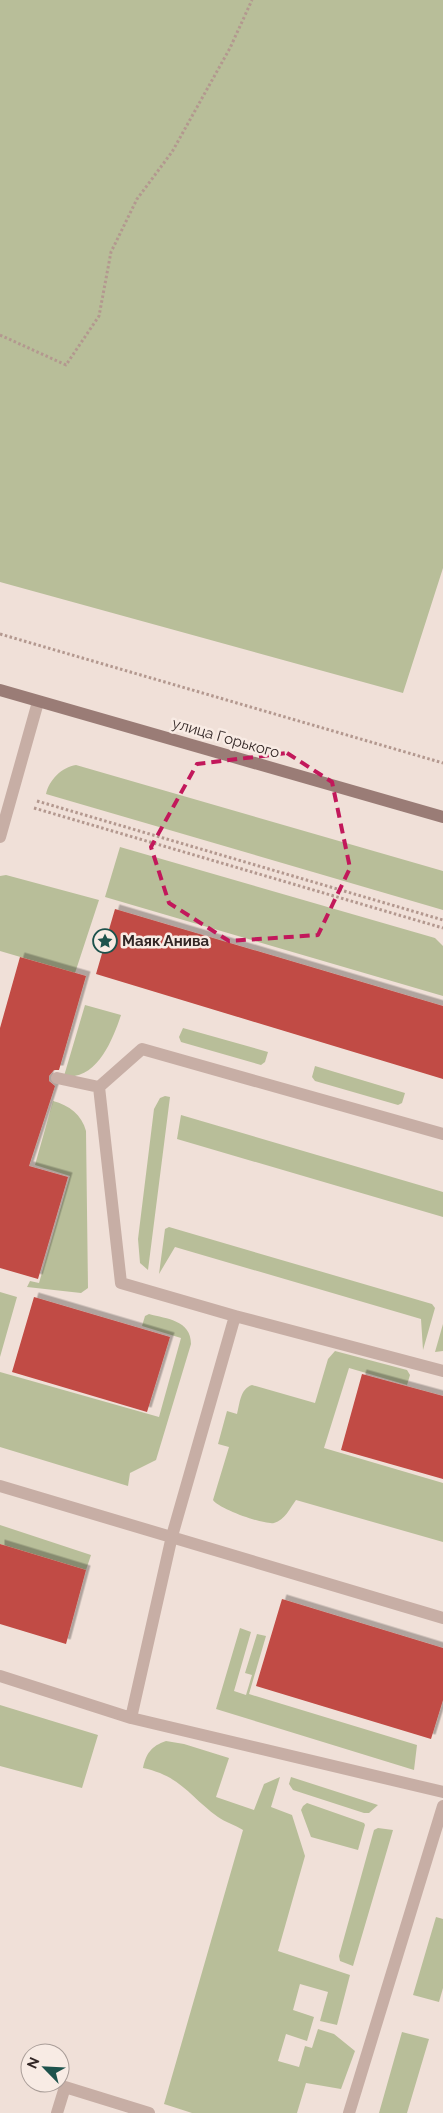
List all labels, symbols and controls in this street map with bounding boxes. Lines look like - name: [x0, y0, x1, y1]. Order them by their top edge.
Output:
- street label: улица Горького: [170, 714, 282, 762]
- place icon: Маяк Анива: [92, 928, 118, 954]
- place label: Маяк Анива: [122, 932, 209, 950]
- north arrow: [20, 2043, 70, 2093]
- text: N: [24, 2055, 43, 2071]

